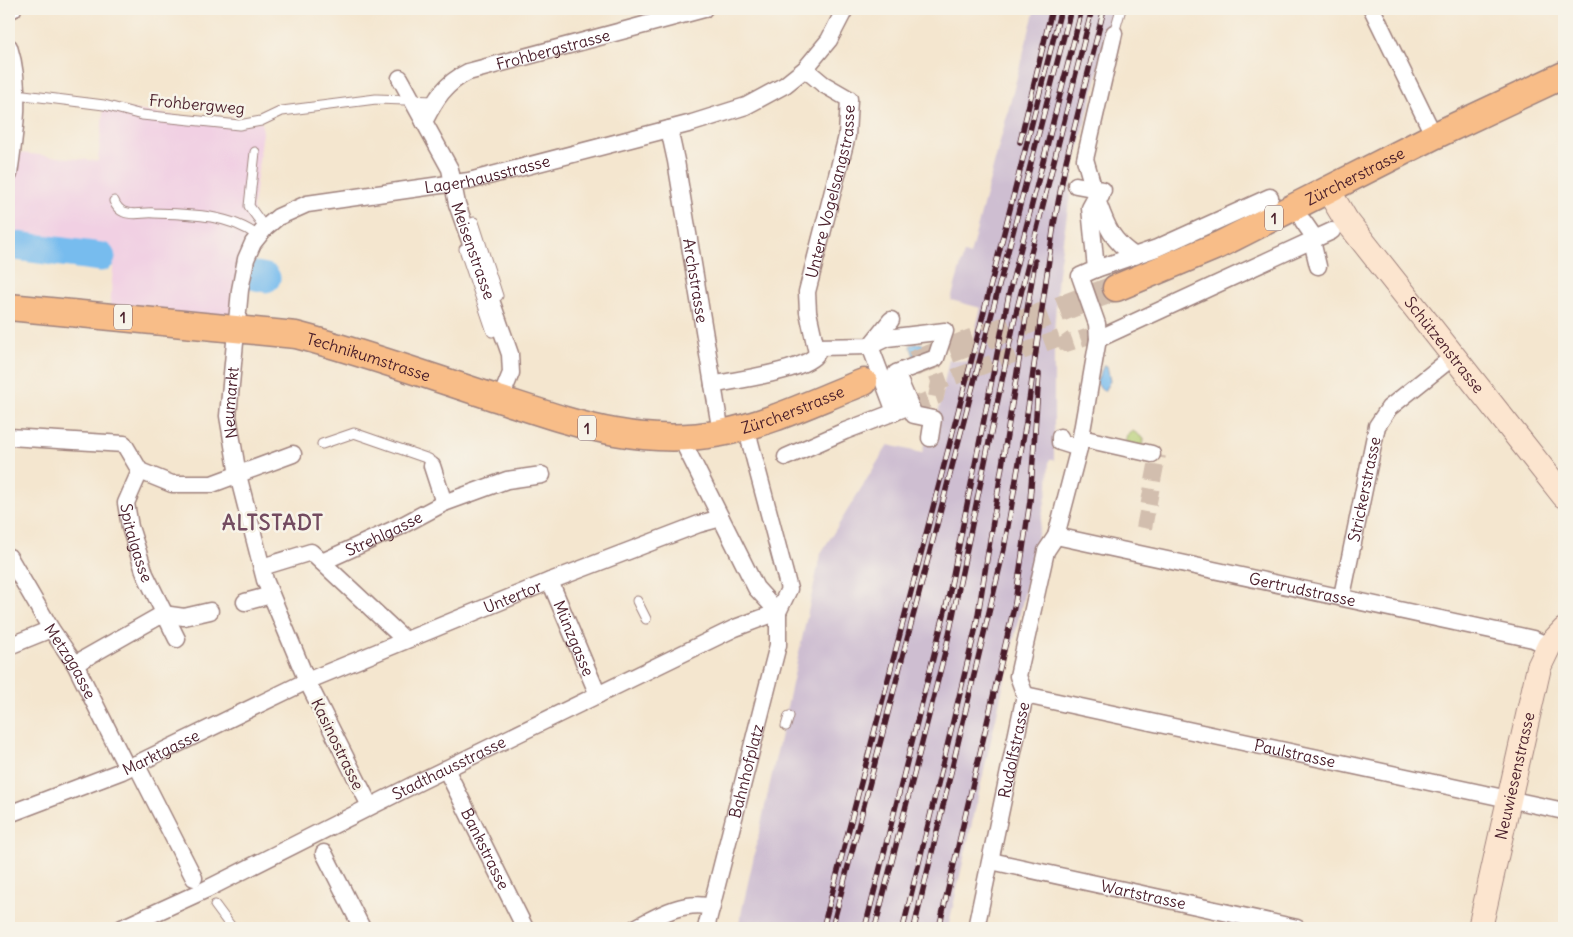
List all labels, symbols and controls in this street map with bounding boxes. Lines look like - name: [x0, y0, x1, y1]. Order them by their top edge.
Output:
- street label: Frohbergstrasse: [494, 25, 612, 74]
- street label: Frohbergweg: [148, 90, 246, 118]
- street label: Untere Vogelsangstrasse: [801, 104, 859, 280]
- street label: Zürcherstrasse: [1302, 143, 1408, 210]
- street label: Lagerhausstrasse: [423, 150, 552, 197]
- street label: Meisenstrasse: [447, 199, 500, 302]
- road number: 1: [1265, 206, 1283, 230]
- street label: Archstrasse: [679, 237, 713, 324]
- street label: Schützenstrasse: [1400, 292, 1489, 397]
- road number: 1: [114, 304, 132, 330]
- street label: Technikumstrasse: [304, 328, 433, 386]
- street label: Neumarkt: [218, 365, 243, 440]
- street label: Zürcherstrasse: [739, 381, 847, 438]
- road number: 1: [578, 416, 596, 440]
- street label: Strickerstrasse: [1343, 435, 1385, 544]
- street label: Spitalgasse: [116, 502, 157, 586]
- street label: Strehlgasse: [342, 506, 426, 560]
- district label: ALTSTADT: [222, 509, 324, 536]
- street label: Gertrudstrasse: [1247, 568, 1358, 610]
- street label: Untertor: [481, 575, 545, 617]
- street label: Münzgasse: [549, 597, 599, 679]
- street label: Metzggasse: [40, 619, 101, 702]
- street label: Kasinostrasse: [307, 695, 369, 793]
- street label: Rudolfstrasse: [994, 700, 1033, 800]
- street label: Neuwiesenstrasse: [1490, 710, 1539, 842]
- street label: Bahnhofplatz: [724, 721, 768, 820]
- street label: Marktgasse: [119, 725, 203, 779]
- street label: Stadthausstrasse: [388, 731, 509, 804]
- street label: Paulstrasse: [1252, 735, 1337, 772]
- street label: Bankstrasse: [457, 805, 514, 893]
- street label: Wartstrasse: [1099, 875, 1188, 913]

